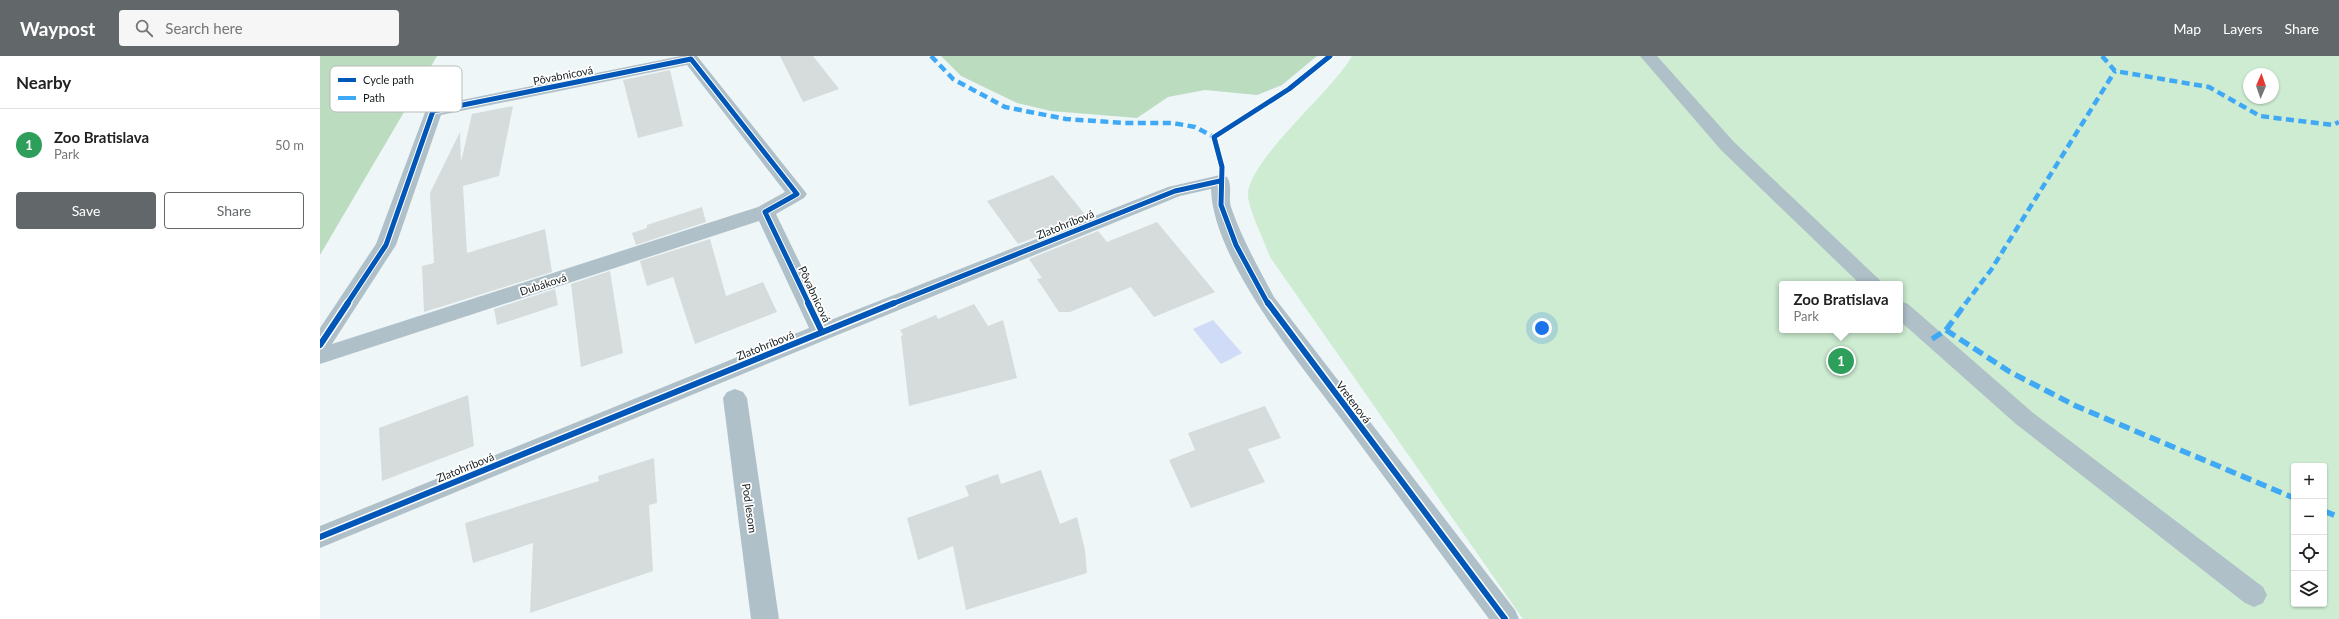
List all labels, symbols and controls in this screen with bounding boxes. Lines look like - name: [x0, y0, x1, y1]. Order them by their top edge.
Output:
- search box: [119, 10, 399, 46]
- text: Waypost: [20, 17, 95, 40]
- icon: search: [133, 17, 155, 39]
- text: Search here: [165, 19, 243, 37]
- text: Map: [2173, 20, 2201, 37]
- text: Layers: [2223, 20, 2263, 37]
- text: Share: [2285, 20, 2319, 37]
- street label: Pôvabnicová: [532, 63, 594, 87]
- legend: [330, 66, 462, 112]
- north arrow: [2243, 68, 2279, 104]
- text: Nearby: [16, 72, 71, 93]
- text: Cycle path: [363, 73, 414, 86]
- text: Path: [363, 91, 385, 104]
- text: Zoo Bratislava: [54, 128, 149, 146]
- text: 1: [25, 137, 33, 153]
- text: 50 m: [275, 137, 304, 153]
- text: Park: [54, 146, 79, 162]
- button: Save: [16, 192, 156, 229]
- button: Share: [164, 192, 304, 229]
- street label: Zlatohríbová: [1034, 207, 1096, 241]
- street label: Pôvabnicová: [796, 264, 834, 324]
- street label: Dubáková: [518, 270, 568, 298]
- popup: [1779, 281, 1903, 333]
- text: Zoo Bratislava: [1793, 290, 1889, 308]
- text: Park: [1793, 308, 1819, 324]
- your location: [1532, 318, 1552, 338]
- street label: Zlatohríbová: [734, 328, 796, 362]
- pin: 1: [1828, 346, 1854, 376]
- street label: Vretenová: [1334, 378, 1374, 426]
- street label: Zlatohríbová: [434, 450, 496, 484]
- map controls: [2291, 463, 2327, 607]
- button: +: [2291, 463, 2327, 499]
- street label: Pod lesom: [740, 482, 760, 534]
- button: −: [2291, 499, 2327, 535]
- button: locate: [2291, 535, 2327, 571]
- button: layers: [2291, 571, 2327, 607]

